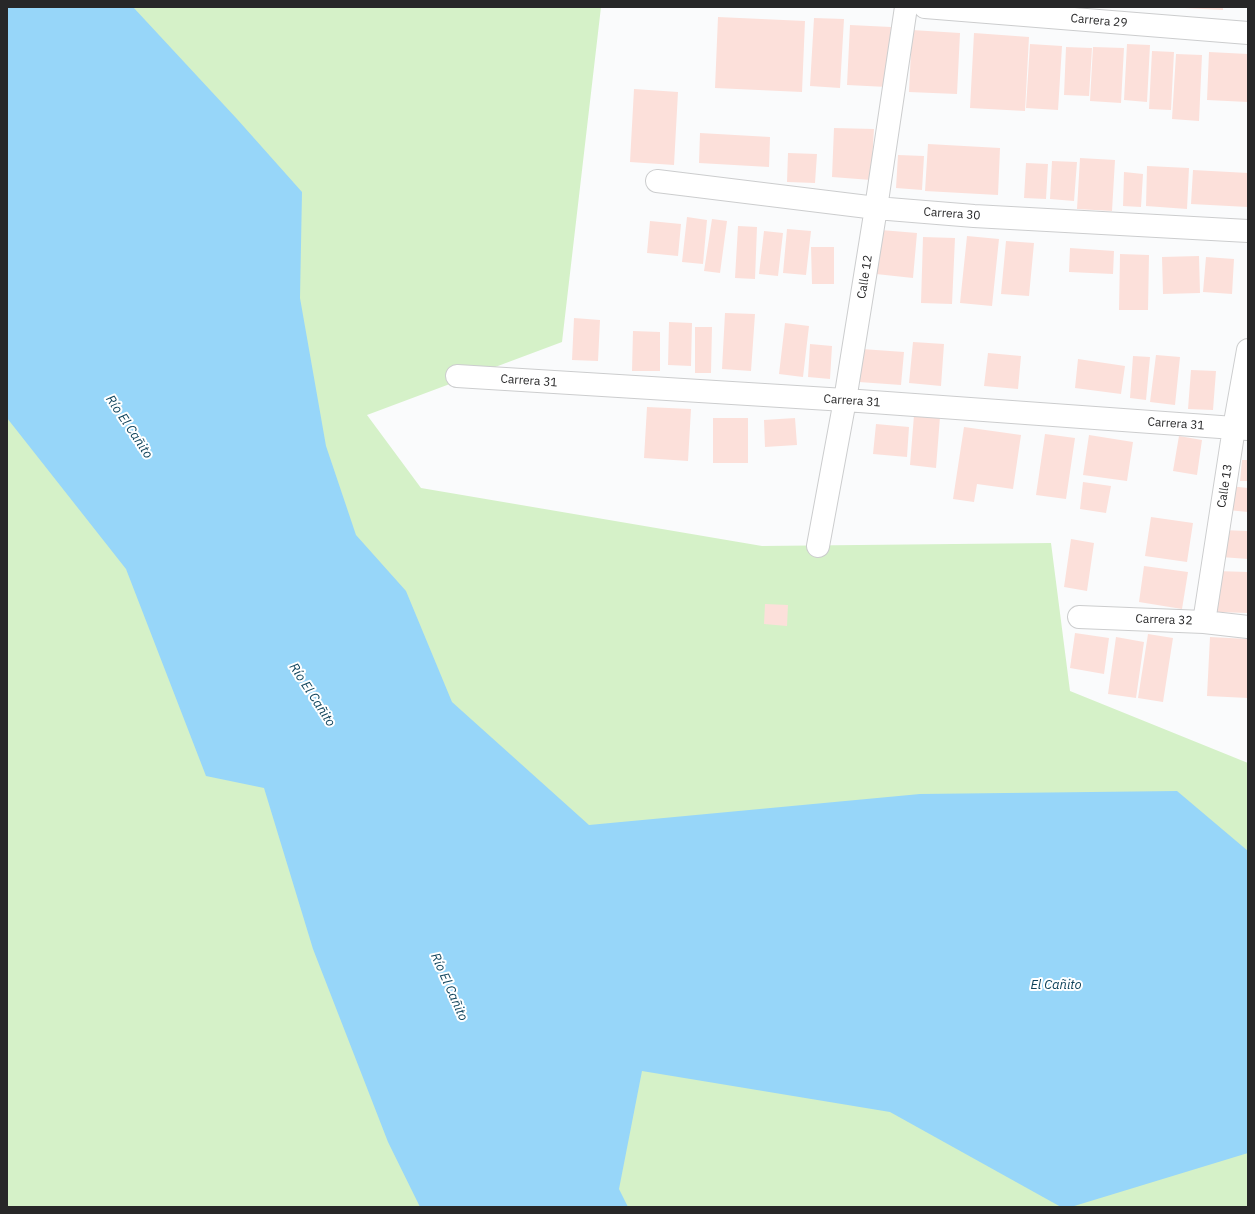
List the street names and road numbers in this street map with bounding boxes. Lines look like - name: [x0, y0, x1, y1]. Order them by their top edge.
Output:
- street label: Carrera 29: [1070, 11, 1128, 31]
- street label: Carrera 30: [923, 205, 981, 223]
- street label: Calle 12: [854, 254, 876, 300]
- street label: Carrera 31: [500, 372, 558, 390]
- street label: Carrera 31: [823, 392, 881, 410]
- street label: Carrera 31: [1147, 415, 1205, 433]
- street label: Calle 13: [1214, 463, 1236, 509]
- street label: Carrera 32: [1135, 612, 1193, 628]

